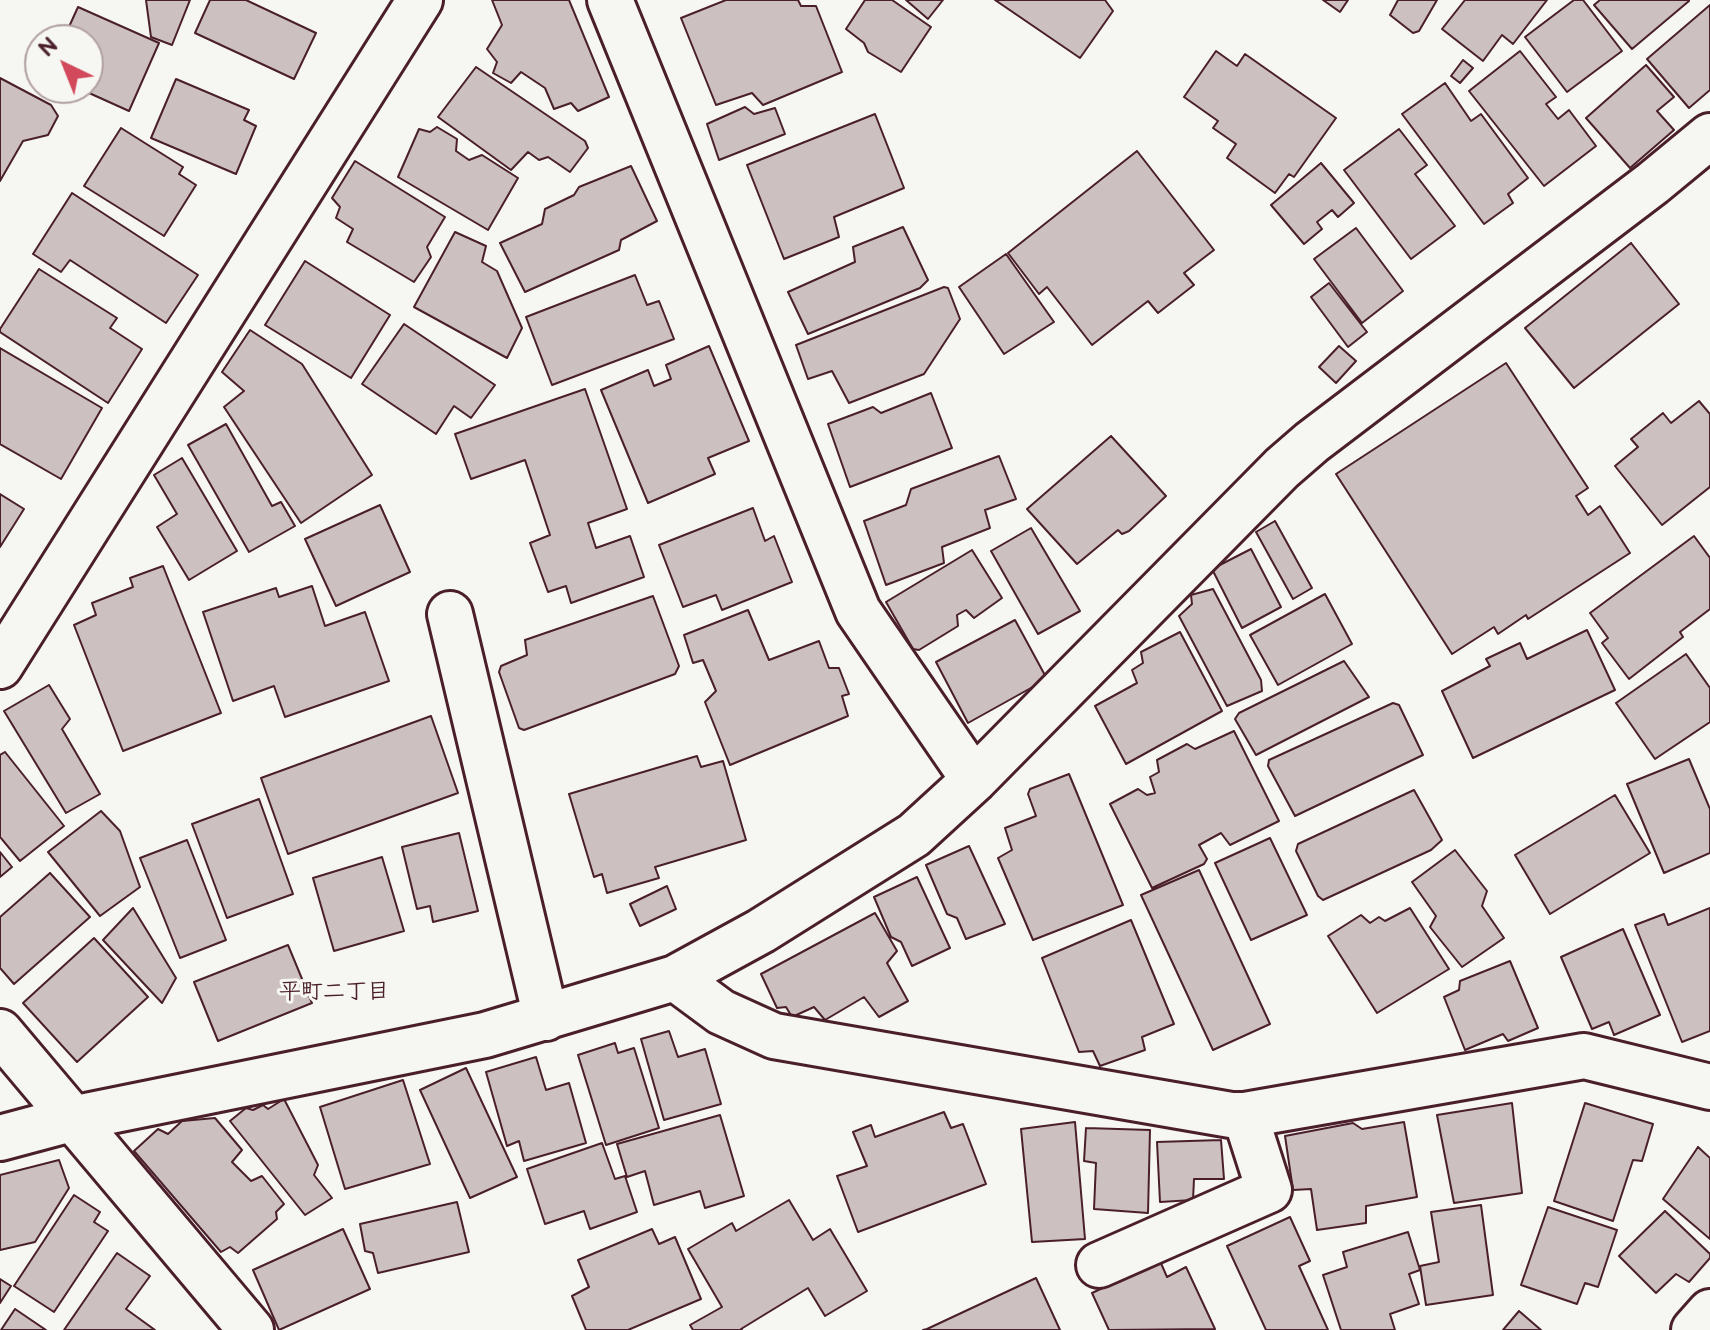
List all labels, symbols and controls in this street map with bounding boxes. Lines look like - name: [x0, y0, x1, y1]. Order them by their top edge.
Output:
- north arrow: [24, 24, 104, 104]
- text: N: [33, 32, 64, 63]
- district label: 平町二丁目: [279, 979, 389, 1005]

